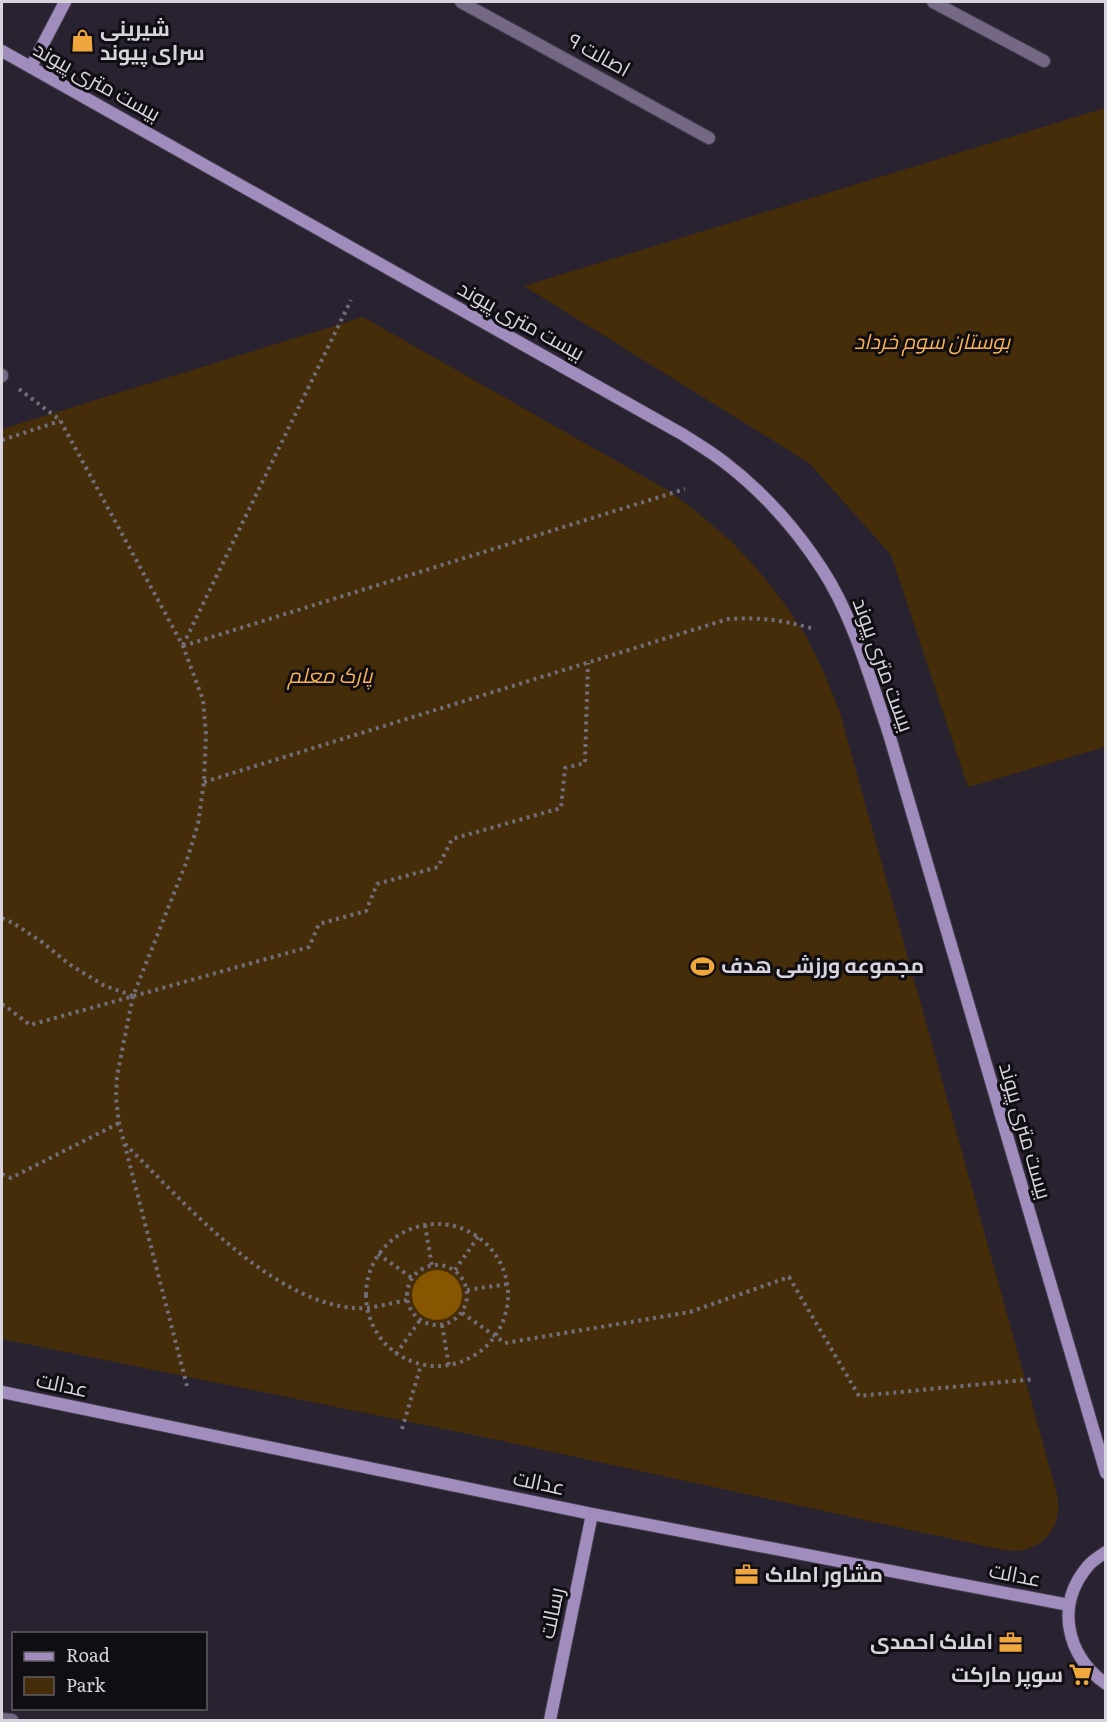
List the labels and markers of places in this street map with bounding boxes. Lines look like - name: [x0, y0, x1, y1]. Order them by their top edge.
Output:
- place label: شیرینی سرای پیوند: [100, 11, 205, 68]
- shop icon: شیرینی سرای پیوند: [69, 28, 95, 54]
- place label: مجموعه ورزشی هدف: [721, 948, 924, 979]
- sports icon: مجموعه ورزشی هدف: [690, 953, 716, 979]
- place label: مشاور املاک: [765, 1557, 883, 1588]
- office icon: مشاور املاک: [734, 1562, 760, 1588]
- place label: املاک احمدی: [870, 1624, 993, 1655]
- office icon: املاک احمدی: [998, 1629, 1024, 1655]
- place label: سوپر مارکت: [951, 1657, 1063, 1690]
- supermarket icon: سوپر مارکت: [1068, 1662, 1094, 1688]

